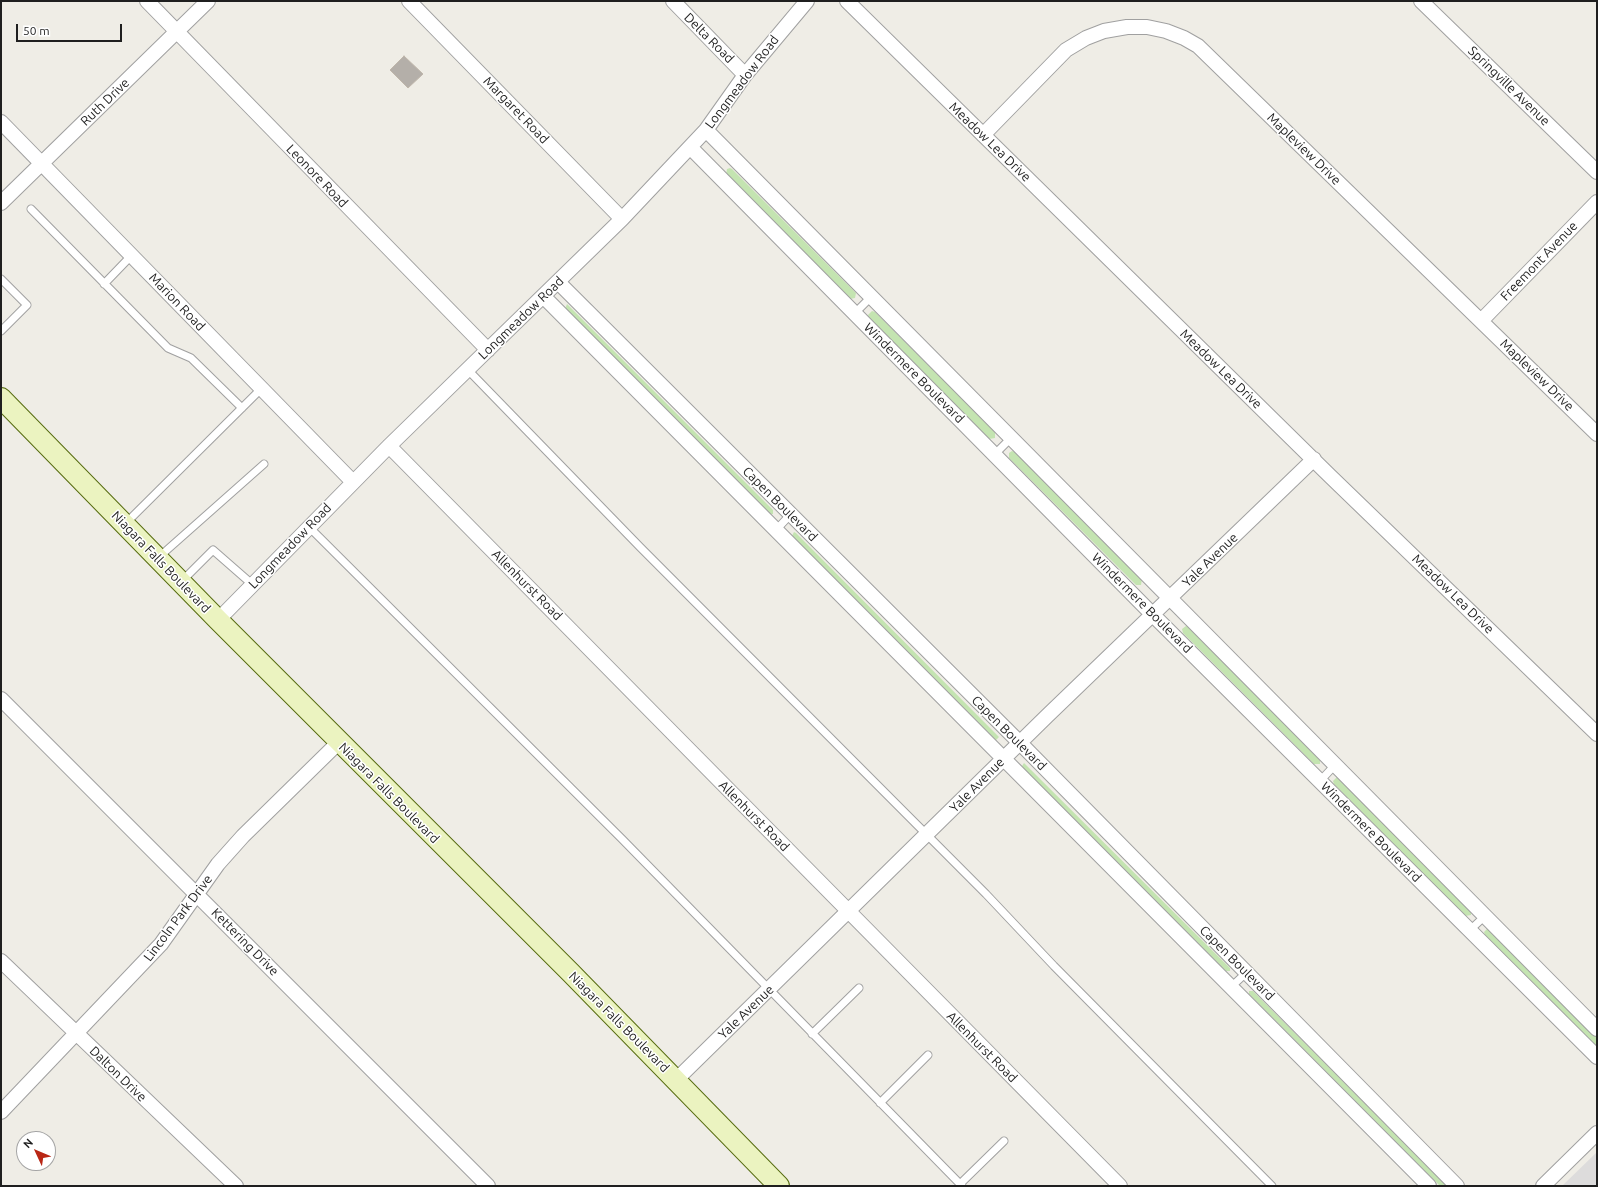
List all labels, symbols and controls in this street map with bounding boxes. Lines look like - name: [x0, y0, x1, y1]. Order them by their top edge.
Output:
- street label: Delta Road: [681, 10, 737, 66]
- scale bar: [18, 16, 124, 42]
- text: 50 m: [23, 24, 50, 37]
- street label: Longmeadow Road: [702, 32, 782, 132]
- street label: Springville Avenue: [1465, 43, 1553, 129]
- street label: Margaret Road: [480, 73, 552, 147]
- street label: Ruth Drive: [77, 75, 133, 129]
- street label: Meadow Lea Drive: [946, 99, 1034, 185]
- street label: Mapleview Drive: [1264, 110, 1344, 188]
- street label: Leonore Road: [283, 141, 351, 211]
- street label: Freemont Avenue: [1497, 218, 1581, 304]
- street label: Marion Road: [146, 270, 208, 334]
- street label: Longmeadow Road: [475, 273, 567, 363]
- street label: Windermere Boulevard: [861, 320, 967, 426]
- street label: Meadow Lea Drive: [1177, 326, 1265, 412]
- street label: Mapleview Drive: [1497, 336, 1577, 414]
- street label: Capen Boulevard: [739, 463, 821, 545]
- street label: Longmeadow Road: [245, 500, 335, 592]
- street label: Niagara Falls Boulevard: [108, 508, 214, 616]
- street label: Yale Avenue: [1179, 530, 1241, 590]
- street label: Allenhurst Road: [488, 546, 566, 624]
- street label: Windermere Boulevard: [1089, 550, 1195, 656]
- street label: Meadow Lea Drive: [1409, 551, 1497, 637]
- street label: Capen Boulevard: [968, 692, 1050, 774]
- street label: Niagara Falls Boulevard: [336, 740, 442, 846]
- street label: Yale Avenue: [946, 754, 1008, 816]
- street label: Allenhurst Road: [715, 777, 793, 855]
- street label: Windermere Boulevard: [1318, 779, 1424, 885]
- street label: Lincoln Park Drive: [140, 872, 216, 964]
- street label: Kettering Drive: [208, 905, 282, 979]
- street label: Capen Boulevard: [1196, 922, 1278, 1004]
- street label: Niagara Falls Boulevard: [566, 969, 672, 1075]
- street label: Yale Avenue: [715, 982, 777, 1042]
- street label: Allenhurst Road: [943, 1008, 1021, 1086]
- street label: Dalton Drive: [86, 1043, 150, 1105]
- north arrow: [16, 1131, 56, 1171]
- text: N: [21, 1136, 35, 1150]

